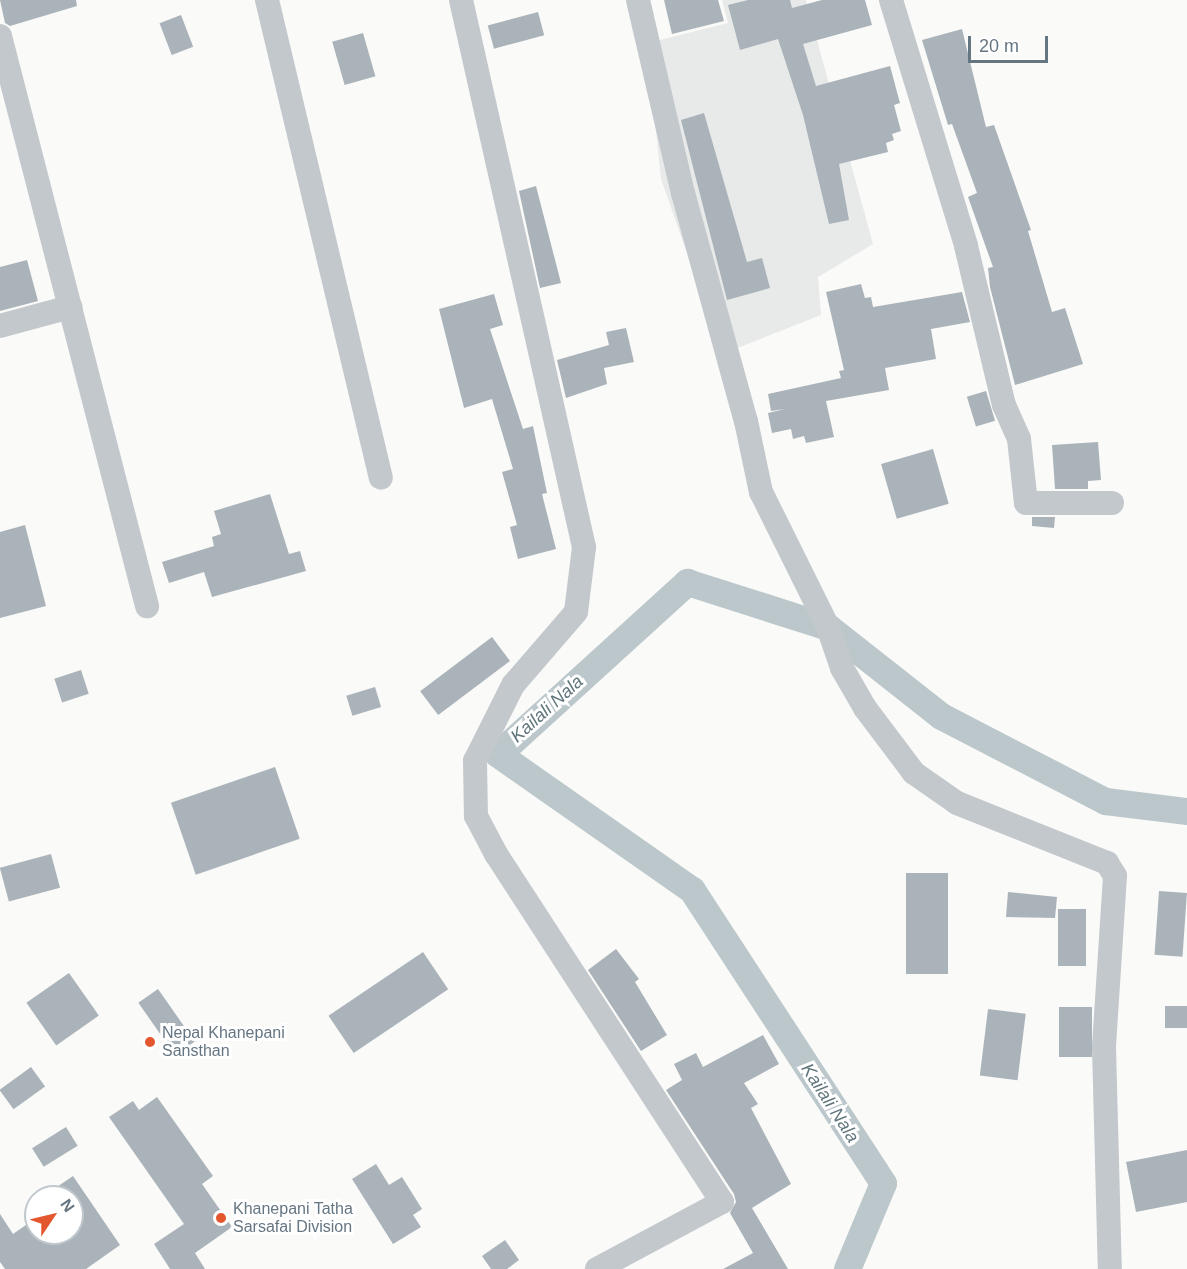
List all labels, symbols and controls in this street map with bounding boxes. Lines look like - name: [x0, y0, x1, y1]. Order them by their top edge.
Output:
- scale bar: [971, 24, 1050, 62]
- text: 20 m: [979, 36, 1019, 56]
- water label: Kailali Nala: [506, 671, 588, 747]
- place label: Nepal Khanepani Sansthan: [162, 1023, 285, 1061]
- marker: Nepal Khanepani Sansthan: [143, 1035, 157, 1049]
- water label: Kailali Nala: [796, 1059, 864, 1147]
- north arrow: [24, 1185, 84, 1245]
- text: N: [57, 1196, 78, 1215]
- place label: Khanepani Tatha Sarsafai Division: [233, 1199, 353, 1237]
- marker: Khanepani Tatha Sarsafai Division: [214, 1211, 228, 1225]

